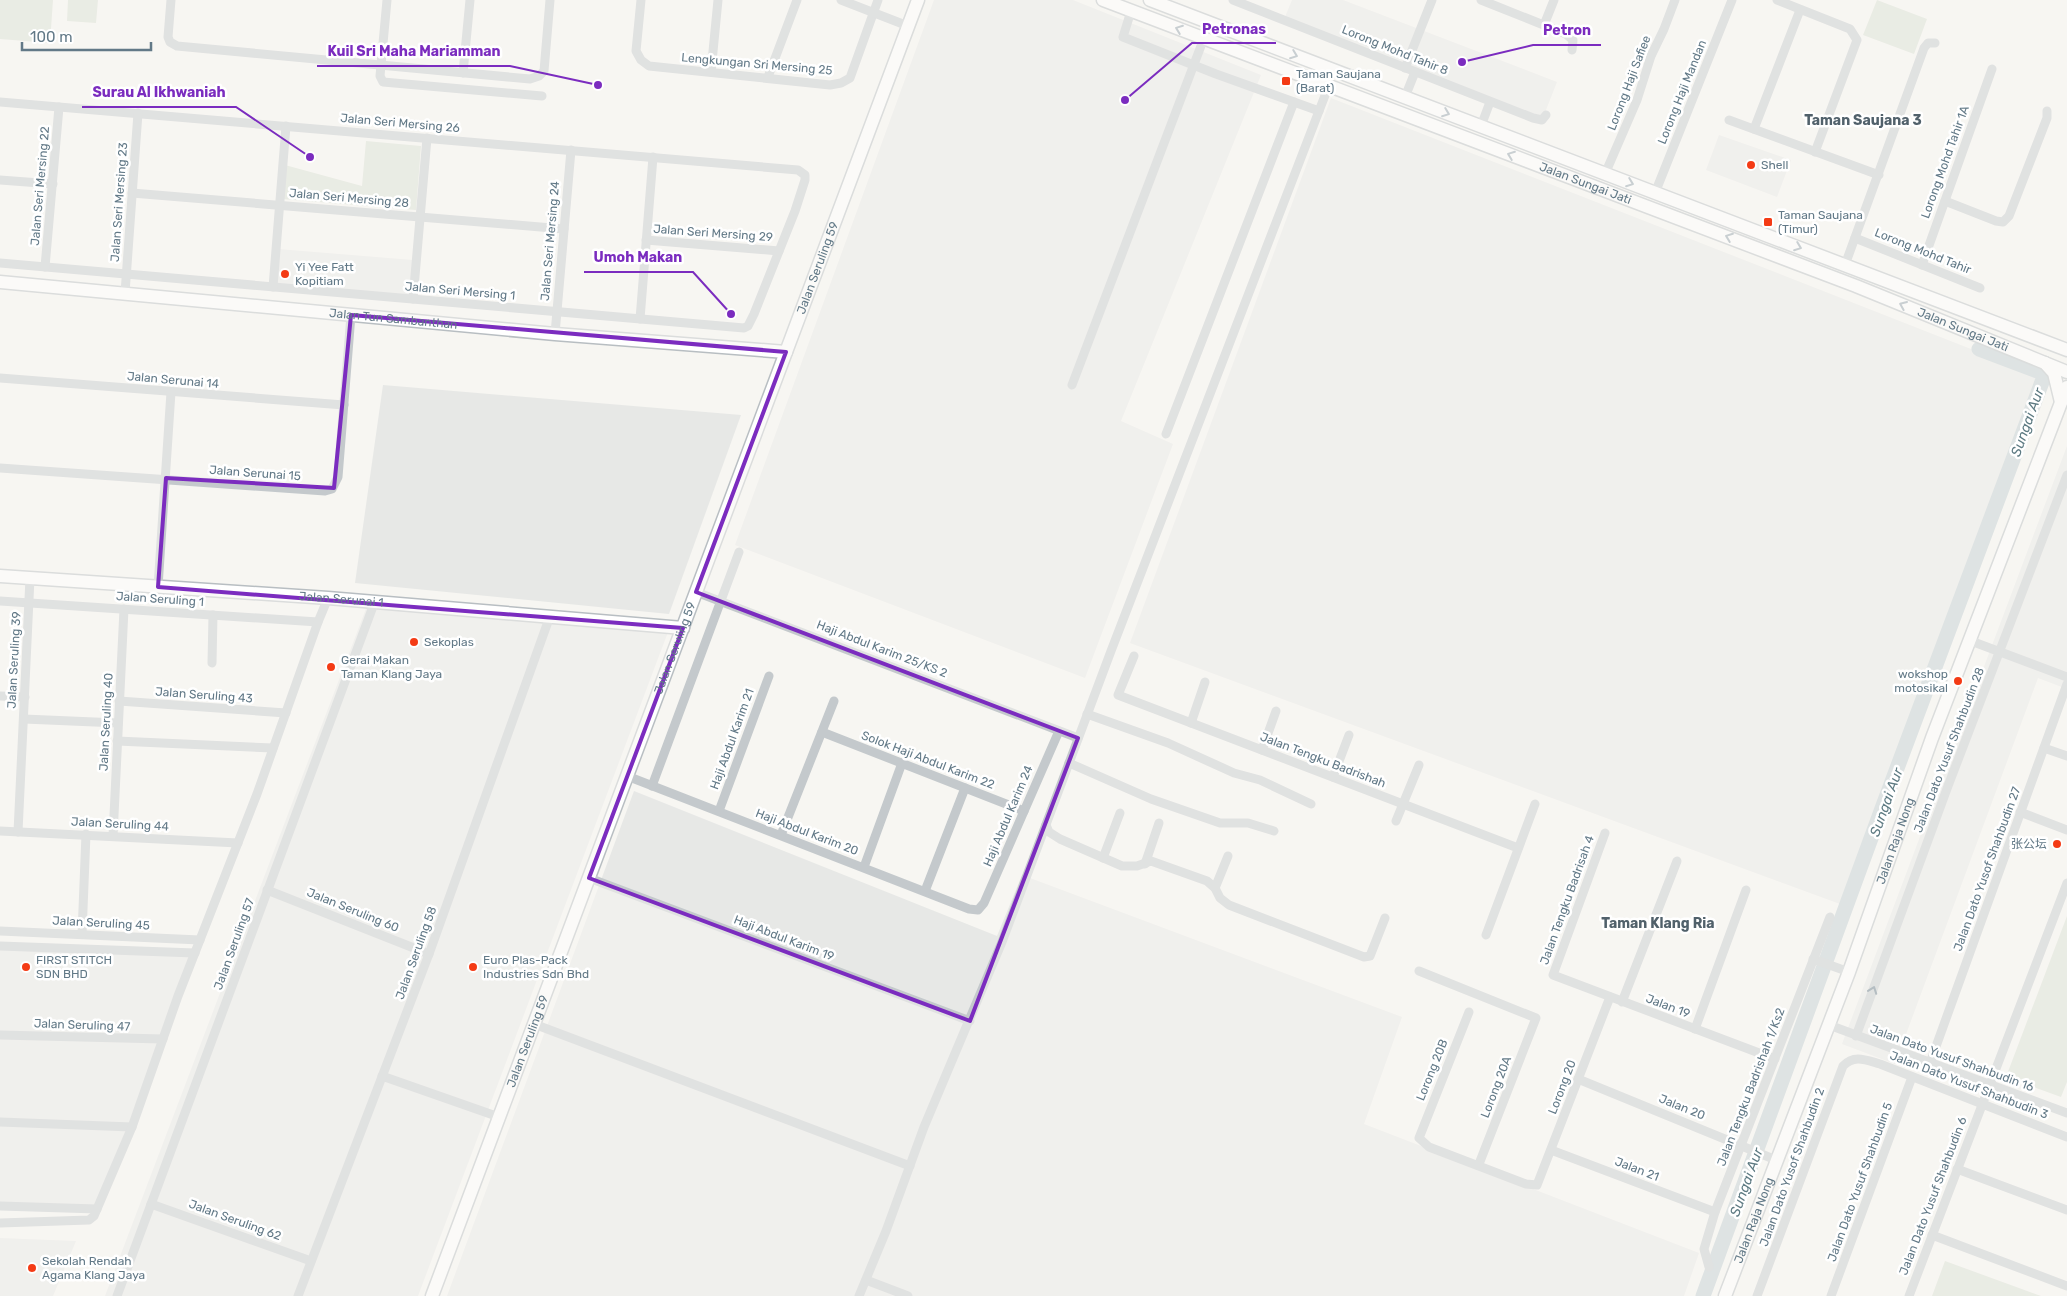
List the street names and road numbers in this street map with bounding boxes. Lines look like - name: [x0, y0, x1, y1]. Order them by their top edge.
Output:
- street label: Lorong Mohd Tahir 8: [1340, 22, 1450, 78]
- street label: Lorong Haji Safiee: [1604, 33, 1654, 132]
- street label: Lorong Haji Mandan: [1655, 38, 1709, 146]
- street label: Lengkungan Sri Mersing 25: [681, 50, 833, 78]
- street label: Lorong Mohd Tahir 1A: [1918, 104, 1972, 220]
- street label: Jalan Seri Mersing 26: [340, 111, 460, 135]
- street label: Jalan Seri Mersing 22: [28, 126, 52, 246]
- street label: Jalan Seri Mersing 23: [108, 142, 130, 262]
- street label: Jalan Sungai Jati: [1537, 159, 1633, 207]
- street label: Jalan Seri Mersing 24: [538, 180, 562, 301]
- street label: Jalan Seri Mersing 28: [288, 186, 410, 210]
- street label: Jalan Seruling 59: [794, 220, 841, 316]
- street label: Jalan Seri Mersing 29: [653, 222, 773, 244]
- street label: Lorong Mohd Tahir: [1873, 225, 1974, 277]
- street label: Jalan Seri Mersing 1: [404, 279, 516, 303]
- street label: Jalan Sungai Jati: [1915, 305, 2011, 354]
- street label: Jalan Tun Sambanthan: [329, 306, 458, 332]
- street label: Jalan Serunai 14: [126, 369, 220, 391]
- street label: Jalan Serunai 15: [209, 463, 301, 483]
- street label: Jalan Seruling 1: [115, 589, 205, 609]
- street label: Jalan Serunai 1: [298, 589, 384, 610]
- street label: Jalan Seruling 59: [651, 600, 699, 696]
- street label: Jalan Seruling 39: [4, 611, 24, 709]
- street label: Haji Abdul Karim 25/KS 2: [815, 618, 949, 680]
- street label: Jalan Dato Yusuf Shahbudin 28: [1911, 665, 1987, 835]
- street label: Jalan Seruling 40: [96, 673, 116, 771]
- street label: Jalan Seruling 43: [155, 685, 253, 705]
- street label: Haji Abdul Karim 21: [707, 687, 757, 791]
- street label: Solok Haji Abdul Karim 22: [859, 728, 997, 792]
- street label: Jalan Tengku Badrishah: [1258, 730, 1388, 790]
- street label: Haji Abdul Karim 24: [980, 763, 1036, 869]
- street label: Jalan Dato Yusof Shahbudin 27: [1951, 785, 2023, 953]
- street label: Jalan Raja Nong: [1874, 796, 1917, 886]
- street label: Haji Abdul Karim 20: [754, 806, 860, 858]
- street label: Jalan Seruling 44: [71, 814, 170, 834]
- street label: Jalan Tengku Badrisah 4: [1537, 833, 1597, 967]
- street label: Jalan Seruling 60: [305, 885, 401, 935]
- street label: Jalan Seruling 57: [211, 896, 257, 992]
- street label: Jalan Seruling 58: [393, 905, 439, 1001]
- street label: Haji Abdul Karim 19: [732, 912, 836, 964]
- street label: Jalan Seruling 45: [52, 913, 150, 933]
- street label: Jalan 19: [1644, 991, 1692, 1021]
- street label: Jalan Seruling 59: [504, 993, 551, 1089]
- street label: Jalan Tengku Badrishah 1/Ks2: [1714, 1006, 1788, 1168]
- street label: Jalan Seruling 47: [34, 1016, 130, 1034]
- street label: Jalan Dato Yusuf Shahbudin 16: [1868, 1022, 2036, 1094]
- street label: Lorong 20B: [1413, 1037, 1451, 1103]
- street label: Jalan Dato Yusuf Shahbudin 3: [1888, 1048, 2050, 1122]
- street label: Lorong 20A: [1478, 1054, 1514, 1120]
- street label: Lorong 20: [1545, 1058, 1579, 1116]
- street label: Jalan Dato Yusof Shahbudin 2: [1757, 1086, 1827, 1248]
- street label: Jalan 20: [1657, 1091, 1707, 1123]
- street label: Jalan Dato Yusuf Shahbudin 5: [1825, 1101, 1895, 1263]
- street label: Jalan Dato Yusuf Shahbudin 6: [1896, 1115, 1970, 1277]
- street label: Jalan 21: [1613, 1154, 1661, 1184]
- street label: Jalan Raja Nong: [1731, 1175, 1777, 1265]
- street label: Jalan Seruling 62: [187, 1197, 283, 1243]

